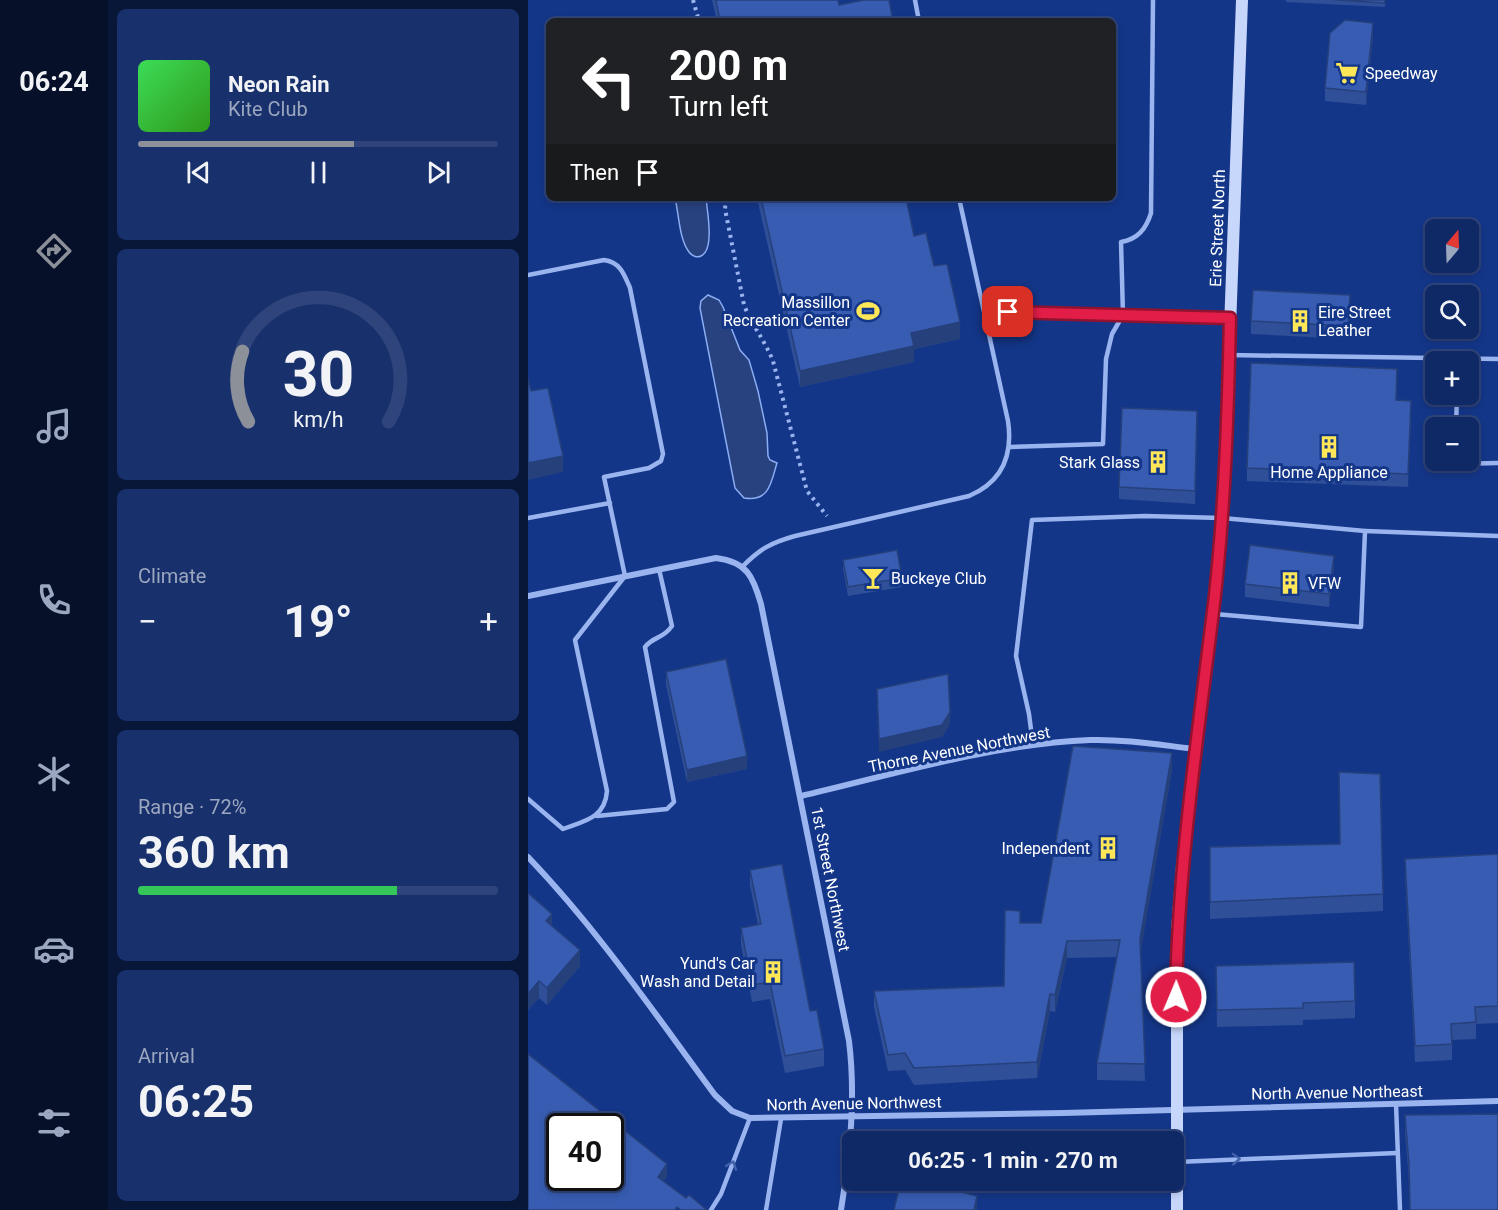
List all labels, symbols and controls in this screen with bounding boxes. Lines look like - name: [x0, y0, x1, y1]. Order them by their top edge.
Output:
- text: 200 m: [669, 41, 788, 90]
- icon: left: [570, 42, 648, 120]
- supermarket icon: Speedway: [1334, 60, 1360, 86]
- place label: Speedway: [1365, 64, 1438, 83]
- text: 06:24: [19, 66, 89, 98]
- text: Neon Rain: [228, 72, 330, 97]
- text: Turn left: [669, 91, 769, 123]
- text: Kite Club: [228, 97, 308, 121]
- icon: previous: [182, 156, 215, 189]
- icon: pause: [302, 156, 335, 189]
- icon: next: [422, 156, 455, 189]
- icon: arrive: [631, 156, 664, 189]
- text: Then: [570, 160, 619, 185]
- street label: Erie Street North: [1206, 169, 1229, 287]
- north arrow: [1425, 219, 1479, 273]
- map controls: [1425, 219, 1479, 471]
- icon: directions: [33, 230, 75, 272]
- button: search: [1425, 285, 1479, 339]
- pin: [982, 286, 1033, 337]
- place label: Massillon Recreation Center: [723, 293, 851, 330]
- icon: arrive: [991, 295, 1024, 328]
- sports icon: Massillon Recreation Center: [855, 298, 881, 324]
- place label: Eire Street Leather: [1318, 303, 1391, 340]
- building icon: Eire Street Leather: [1287, 308, 1313, 334]
- text: 30: [282, 338, 354, 411]
- button: +: [1425, 351, 1479, 405]
- icon: music: [33, 405, 75, 447]
- text: km/h: [293, 407, 343, 432]
- button: −: [1425, 417, 1479, 471]
- building icon: Home Appliance: [1316, 434, 1342, 460]
- building icon: Stark Glass: [1145, 449, 1171, 475]
- place label: Stark Glass: [1059, 453, 1140, 472]
- place label: Home Appliance: [1270, 463, 1388, 482]
- text: Climate: [138, 564, 206, 588]
- bar icon: Buckeye Club: [860, 565, 886, 591]
- place label: Buckeye Club: [891, 569, 987, 588]
- building icon: VFW: [1277, 570, 1303, 596]
- place label: VFW: [1308, 574, 1341, 593]
- icon: phone: [33, 579, 75, 621]
- text: 19°: [283, 595, 353, 648]
- text: −: [138, 602, 157, 641]
- text: +: [479, 602, 498, 641]
- street label: Thorne Avenue Northwest: [867, 723, 1052, 776]
- icon: climate: [33, 753, 75, 795]
- text: Range · 72%: [138, 795, 246, 819]
- street label: 1st Street Northwest: [807, 805, 854, 953]
- text: 360 km: [138, 826, 290, 879]
- building icon: Independent: [1095, 835, 1121, 861]
- place label: Independent: [1001, 839, 1090, 858]
- icon: car: [33, 928, 75, 970]
- place label: Yund's Car Wash and Detail: [640, 954, 756, 991]
- building icon: Yund's Car Wash and Detail: [760, 959, 786, 985]
- position arrow: [1144, 965, 1208, 1029]
- text: Arrival: [138, 1044, 195, 1068]
- text: 06:25: [138, 1075, 254, 1128]
- street label: North Avenue Northeast: [1251, 1082, 1423, 1103]
- street label: North Avenue Northwest: [766, 1092, 942, 1115]
- icon: filters: [33, 1102, 75, 1144]
- speed limit sign: 40: [546, 1113, 624, 1191]
- text: 06:25 · 1 min · 270 m: [908, 1148, 1118, 1173]
- one-way arrow: [1231, 1153, 1240, 1166]
- one-way arrow: [725, 1160, 738, 1171]

